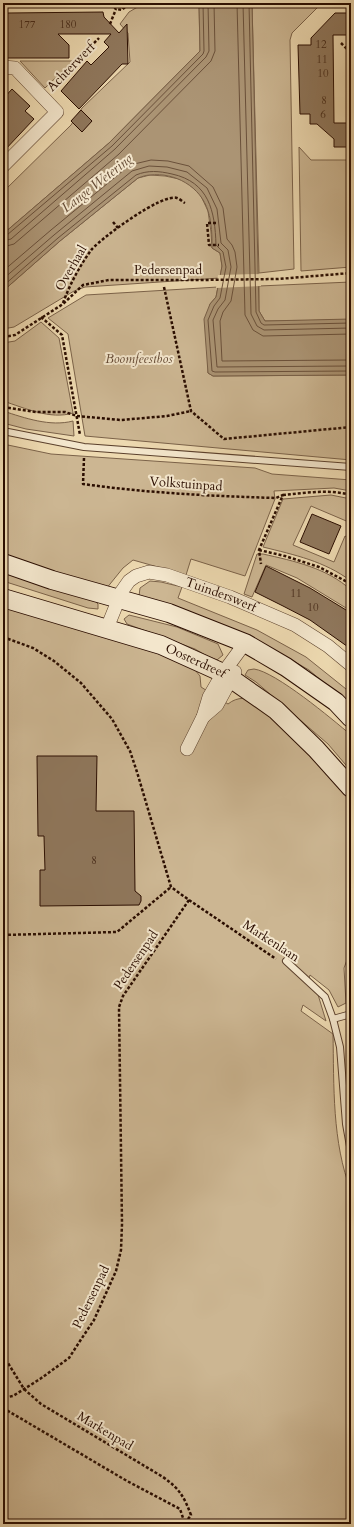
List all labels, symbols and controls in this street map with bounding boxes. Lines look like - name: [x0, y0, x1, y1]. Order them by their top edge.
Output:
- house number: 177: [19, 17, 36, 32]
- house number: 180: [60, 17, 77, 32]
- street label: Achterwerf: [43, 37, 100, 96]
- house number: 12: [315, 37, 327, 52]
- house number: 11: [316, 52, 328, 67]
- house number: 10: [317, 66, 329, 81]
- house number: 8: [321, 93, 327, 108]
- house number: 6: [320, 107, 326, 122]
- water label: Lange Wetering: [57, 149, 137, 217]
- street label: Overhaal: [51, 241, 92, 294]
- street label: Pedersenpad: [134, 261, 202, 279]
- park label: Boomfeestbos: [105, 350, 173, 368]
- street label: Volkstuinpad: [149, 472, 223, 496]
- street label: Tuinderswerf: [183, 573, 261, 617]
- house number: 11: [290, 586, 302, 601]
- house number: 10: [307, 600, 319, 615]
- street label: Oosterdreef: [163, 639, 232, 683]
- house number: 8: [91, 853, 97, 868]
- street label: Markenlaan: [239, 916, 304, 967]
- street label: Pedersenpad: [109, 927, 163, 993]
- street label: Pedersenpad: [68, 1262, 114, 1332]
- street label: Markenpad: [74, 1407, 136, 1455]

